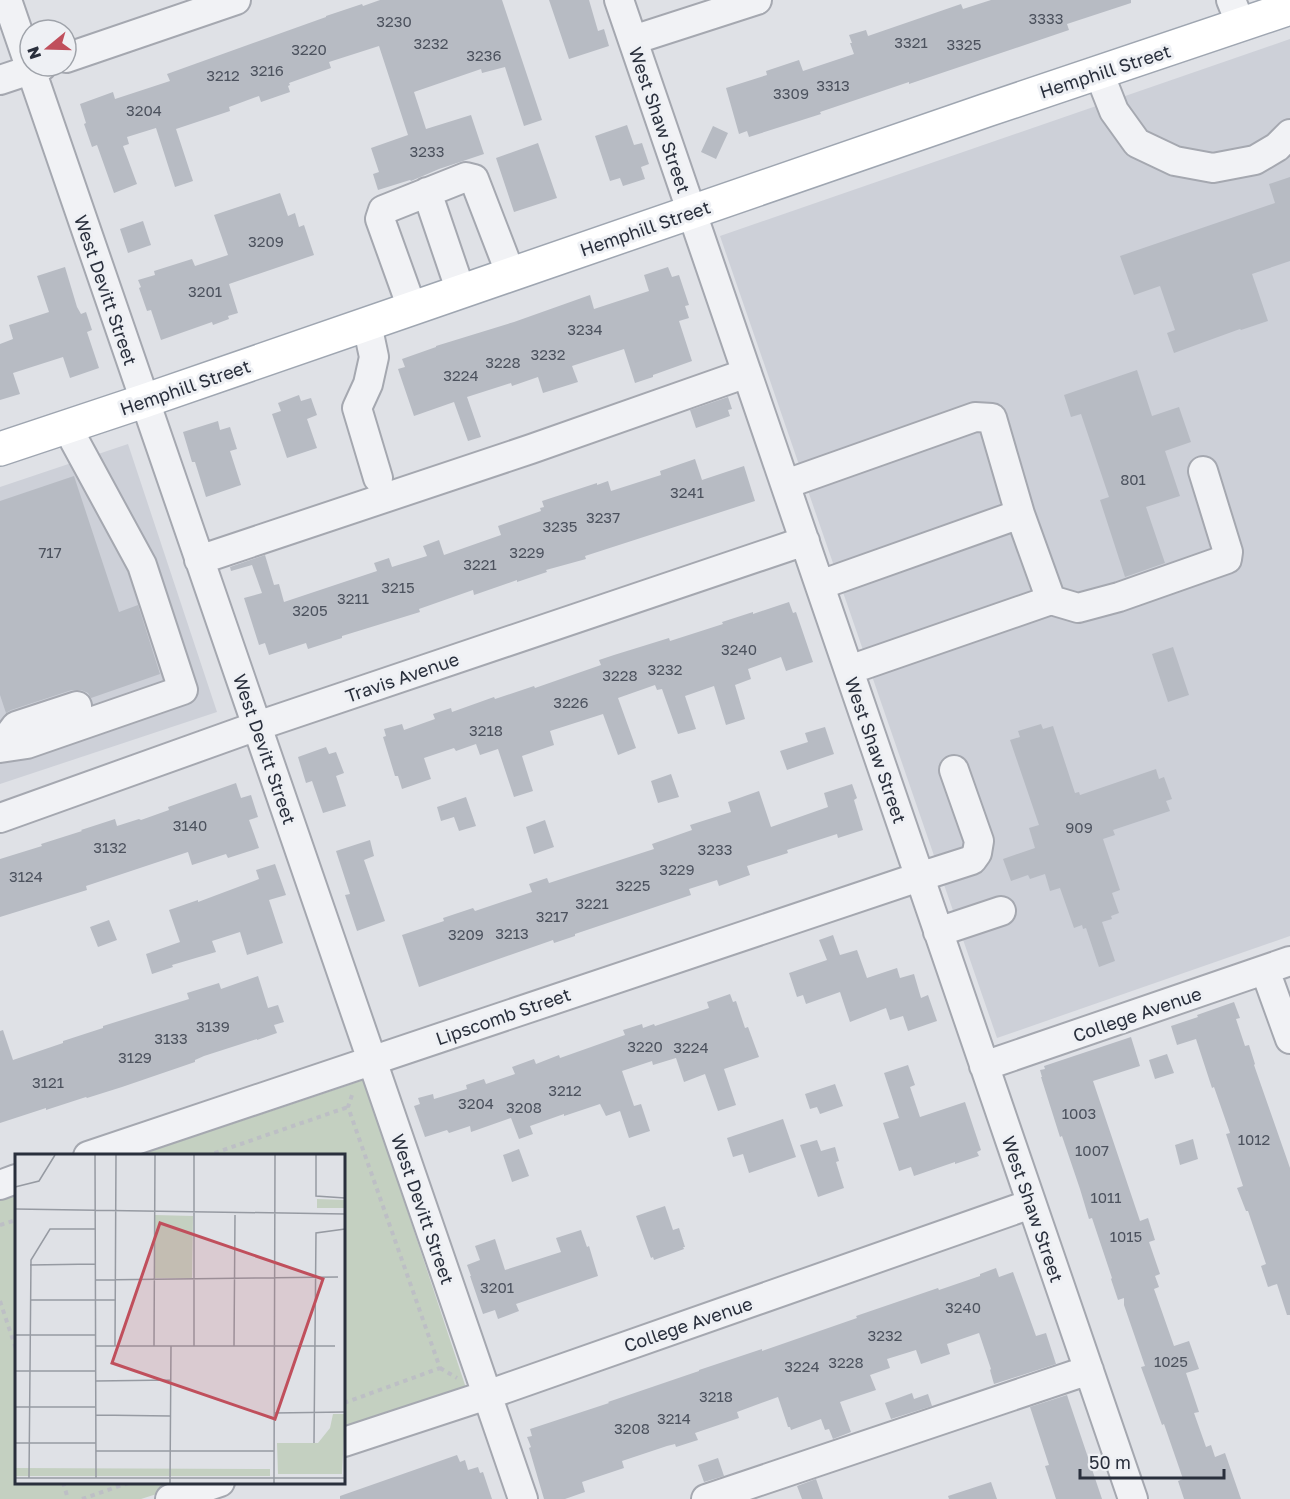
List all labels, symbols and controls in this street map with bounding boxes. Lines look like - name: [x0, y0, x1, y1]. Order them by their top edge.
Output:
- house number: 3333: [1028, 9, 1064, 27]
- house number: 3230: [376, 12, 412, 30]
- north arrow: [18, 18, 78, 78]
- house number: 3321: [894, 33, 928, 51]
- house number: 3232: [414, 34, 448, 52]
- house number: 3325: [947, 35, 981, 53]
- street label: Hemphill Street: [1037, 39, 1173, 103]
- house number: 3220: [291, 40, 327, 58]
- text: N: [22, 44, 45, 62]
- street label: West Shaw Street: [625, 44, 695, 196]
- house number: 3236: [466, 46, 502, 64]
- house number: 3216: [250, 61, 284, 79]
- house number: 3212: [206, 66, 240, 84]
- house number: 3313: [816, 76, 850, 94]
- house number: 3309: [773, 84, 809, 102]
- house number: 3204: [126, 101, 162, 119]
- house number: 3233: [409, 142, 445, 160]
- street label: Hemphill Street: [577, 195, 713, 261]
- street label: West Devitt Street: [70, 212, 142, 368]
- house number: 3209: [248, 232, 284, 250]
- house number: 3201: [188, 282, 222, 300]
- house number: 3234: [567, 320, 603, 338]
- house number: 3232: [531, 345, 565, 363]
- house number: 3228: [485, 353, 521, 371]
- street label: Hemphill Street: [117, 354, 253, 420]
- house number: 3224: [443, 366, 479, 384]
- house number: 801: [1120, 470, 1146, 488]
- house number: 3241: [670, 483, 704, 501]
- house number: 3237: [586, 508, 620, 526]
- house number: 3235: [543, 517, 577, 535]
- house number: 717: [38, 543, 62, 561]
- house number: 3229: [509, 543, 545, 561]
- house number: 3221: [463, 555, 497, 573]
- house number: 3215: [381, 578, 415, 596]
- house number: 3211: [337, 589, 369, 607]
- house number: 3205: [292, 601, 328, 619]
- house number: 3240: [721, 640, 757, 658]
- street label: Travis Avenue: [342, 647, 462, 707]
- house number: 3232: [648, 660, 682, 678]
- house number: 3228: [602, 666, 638, 684]
- street label: West Devitt Street: [229, 671, 301, 827]
- street label: West Shaw Street: [841, 674, 911, 826]
- house number: 3226: [553, 693, 589, 711]
- house number: 3218: [469, 721, 503, 739]
- house number: 3140: [173, 816, 207, 834]
- house number: 909: [1065, 818, 1093, 836]
- house number: 3132: [93, 838, 127, 856]
- house number: 3233: [697, 840, 733, 858]
- house number: 3229: [659, 860, 695, 878]
- house number: 3124: [9, 867, 43, 885]
- house number: 3225: [616, 876, 650, 894]
- house number: 3221: [575, 894, 609, 912]
- house number: 3217: [536, 907, 568, 925]
- house number: 3213: [495, 924, 529, 942]
- house number: 3209: [448, 925, 484, 943]
- street label: College Avenue: [1070, 982, 1204, 1046]
- street label: Lipscomb Street: [433, 983, 573, 1049]
- house number: 3139: [196, 1017, 230, 1035]
- house number: 3133: [154, 1029, 188, 1047]
- house number: 3220: [627, 1037, 663, 1055]
- house number: 3224: [673, 1038, 709, 1056]
- house number: 3129: [118, 1048, 152, 1066]
- house number: 3121: [32, 1073, 64, 1091]
- house number: 3212: [548, 1081, 582, 1099]
- house number: 3204: [458, 1094, 494, 1112]
- house number: 3208: [506, 1098, 542, 1116]
- house number: 1003: [1062, 1104, 1096, 1122]
- house number: 1012: [1238, 1130, 1270, 1148]
- street label: West Devitt Street: [387, 1131, 459, 1287]
- street label: West Shaw Street: [998, 1133, 1068, 1285]
- house number: 1007: [1075, 1141, 1109, 1159]
- inset map: [15, 1154, 345, 1484]
- house number: 1011: [1090, 1188, 1122, 1206]
- house number: 1015: [1110, 1227, 1142, 1245]
- house number: 3201: [480, 1278, 514, 1296]
- street label: College Avenue: [621, 1292, 755, 1356]
- house number: 3240: [945, 1298, 981, 1316]
- house number: 3232: [868, 1326, 902, 1344]
- house number: 1025: [1154, 1352, 1188, 1370]
- house number: 3228: [828, 1353, 864, 1371]
- house number: 3224: [784, 1357, 820, 1375]
- house number: 3218: [699, 1387, 733, 1405]
- house number: 3214: [657, 1409, 691, 1427]
- house number: 3208: [614, 1419, 650, 1437]
- scale bar: [1080, 1442, 1224, 1480]
- text: 50 m: [1089, 1451, 1131, 1473]

